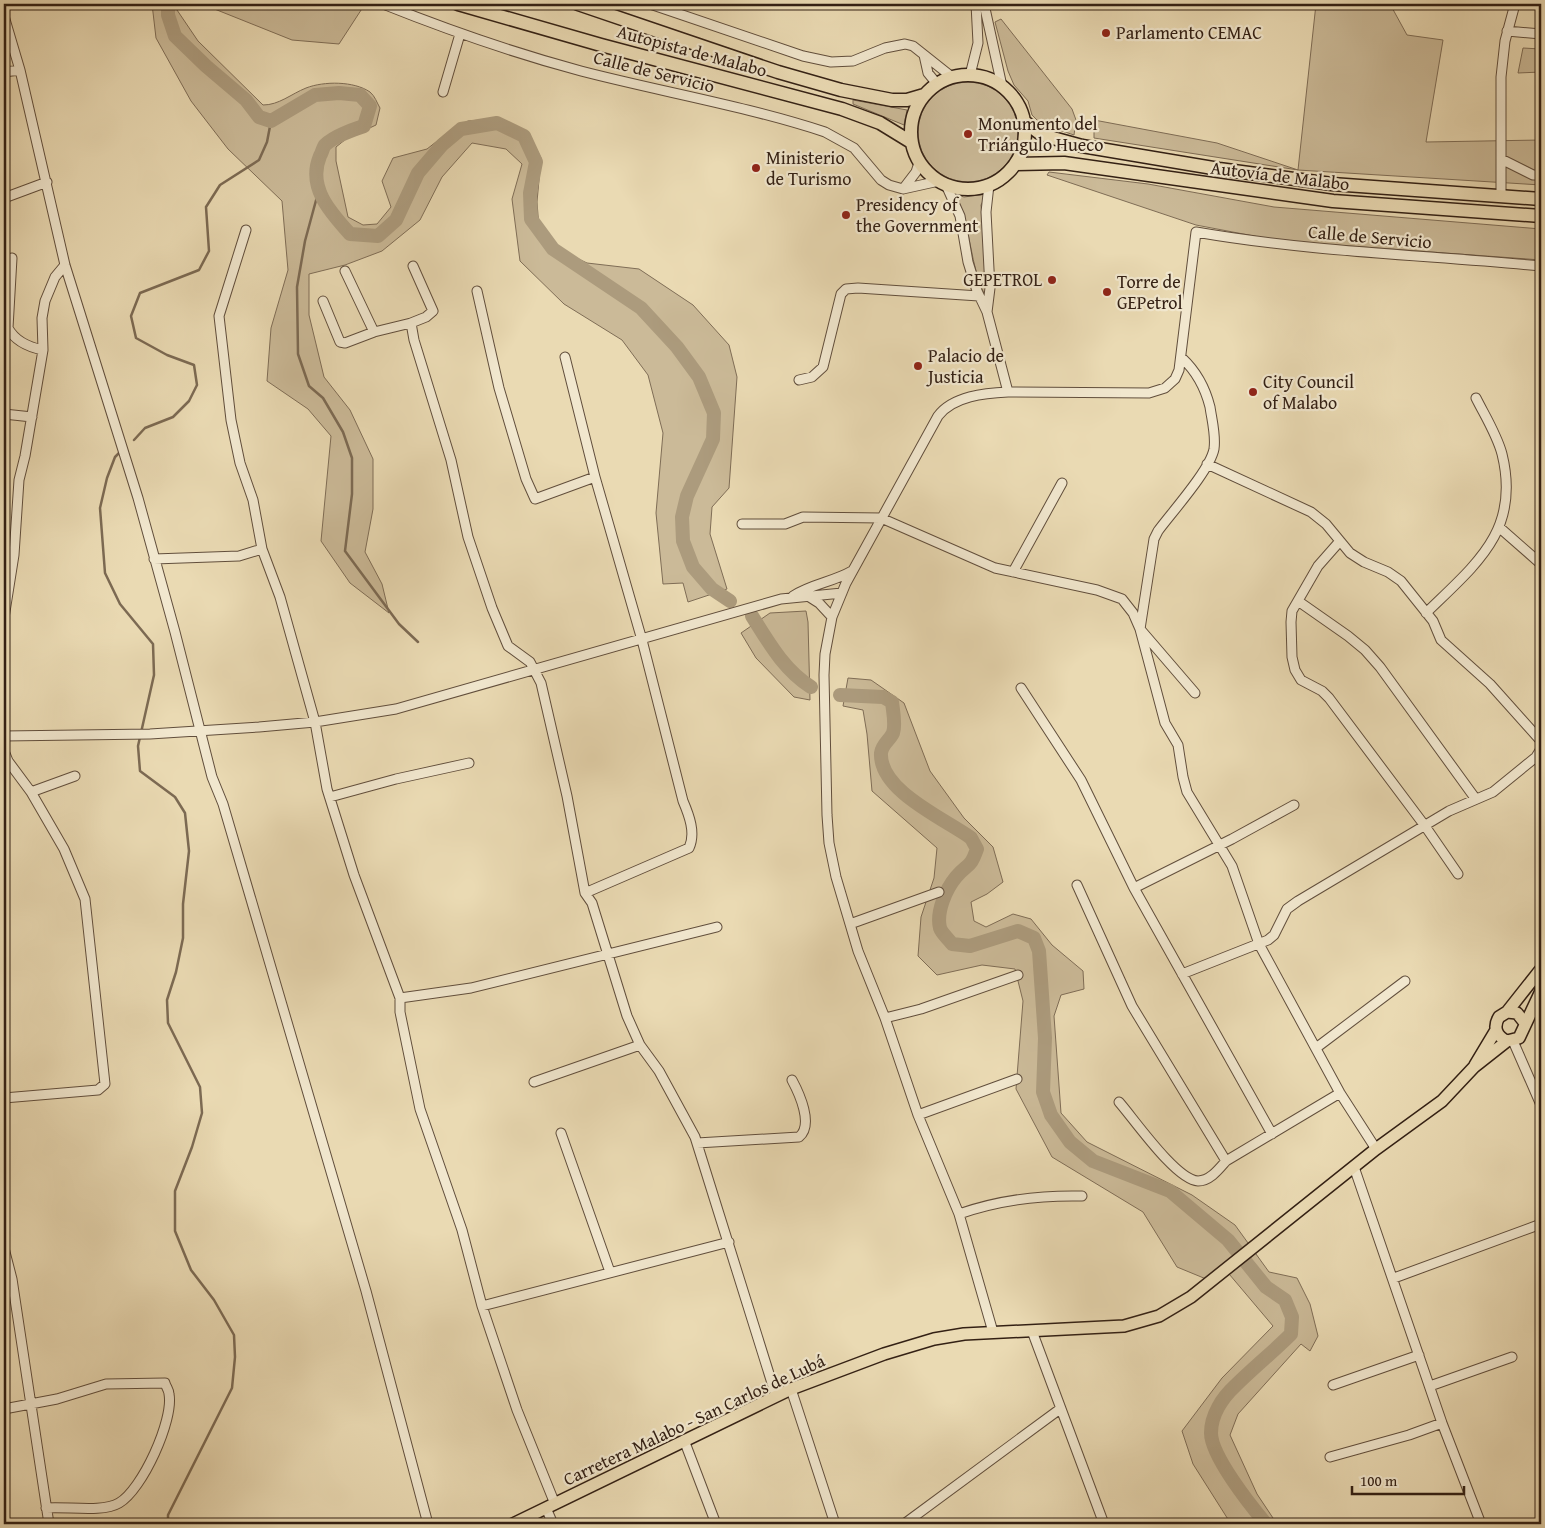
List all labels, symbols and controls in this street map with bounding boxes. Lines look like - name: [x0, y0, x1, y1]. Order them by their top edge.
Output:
- street label: Autopista de Malabo: [614, 18, 770, 84]
- place label: Parlamento CEMAC: [1116, 19, 1262, 46]
- marker: Parlamento CEMAC: [1100, 27, 1112, 39]
- street label: Calle de Servicio: [591, 43, 717, 100]
- place label: Monumento del Triángulo Hueco: [978, 110, 1103, 158]
- marker: Monumento del Triángulo Hueco: [962, 128, 974, 140]
- place label: Ministerio de Turismo: [766, 144, 851, 192]
- street label: Autovía de Malabo: [1209, 154, 1351, 197]
- marker: Ministerio de Turismo: [750, 162, 762, 174]
- place label: Presidency of the Government: [856, 191, 979, 239]
- marker: Presidency of the Government: [840, 209, 852, 221]
- street label: Calle de Servicio: [1307, 218, 1433, 255]
- place label: GEPETROL: [963, 266, 1042, 293]
- place label: Torre de GEPetrol: [1117, 268, 1183, 316]
- marker: GEPETROL: [1046, 274, 1058, 286]
- marker: Torre de GEPetrol: [1101, 286, 1113, 298]
- place label: Palacio de Justicia: [926, 342, 1004, 390]
- marker: Palacio de Justicia: [912, 360, 924, 372]
- place label: City Council of Malabo: [1263, 368, 1354, 416]
- marker: City Council of Malabo: [1247, 386, 1259, 398]
- street label: Carretera Malabo - San Carlos de Lubá: [558, 1347, 830, 1492]
- scale bar: [1352, 1463, 1465, 1495]
- text: 100 m: [1360, 1470, 1398, 1491]

